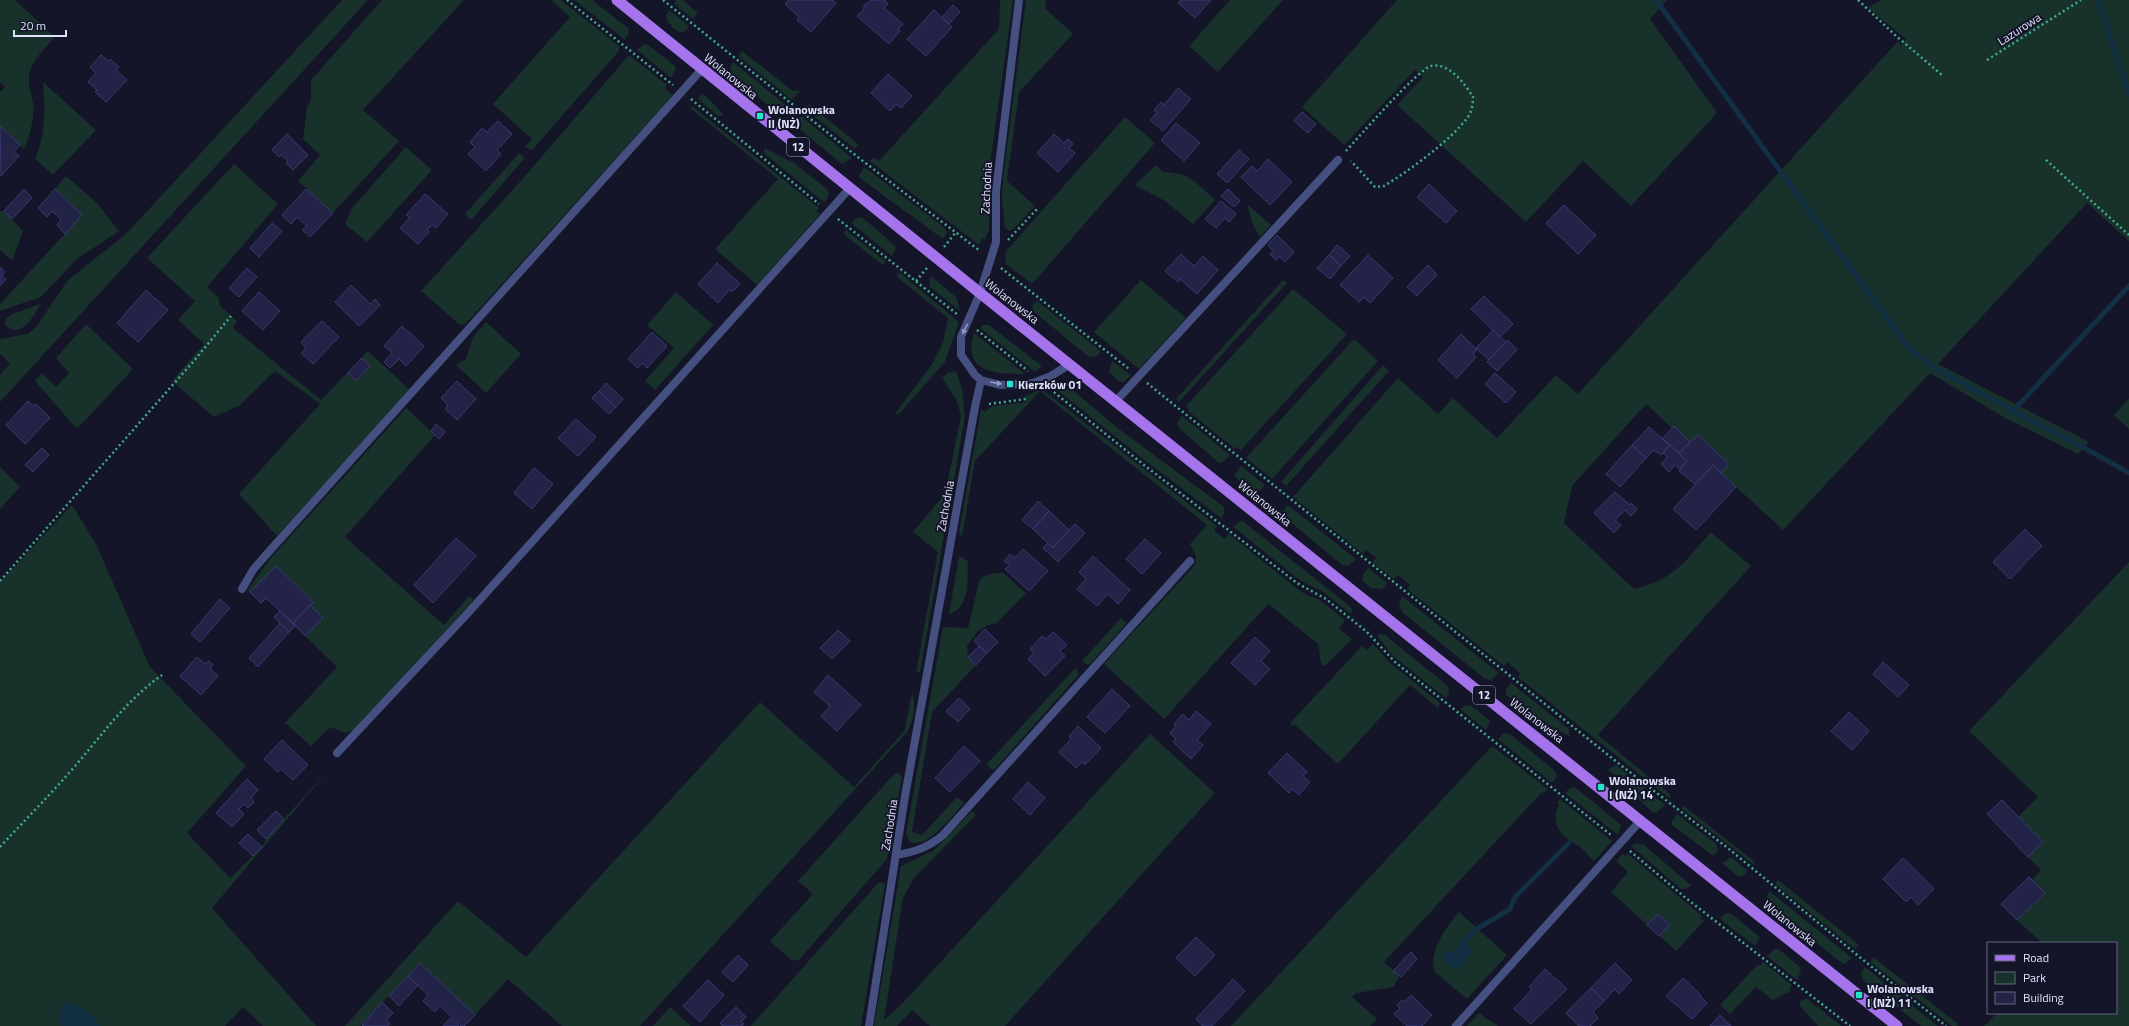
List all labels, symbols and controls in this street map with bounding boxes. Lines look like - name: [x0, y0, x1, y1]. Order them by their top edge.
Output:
- street label: Lazurowa: [1993, 8, 2045, 50]
- scale bar: [14, 12, 66, 38]
- text: 20 m: [20, 16, 46, 35]
- street label: Wolanowska: [700, 48, 762, 104]
- place label: Wolanowska II (NŻ): [768, 100, 835, 133]
- marker: Wolanowska II (NŻ): [755, 111, 765, 121]
- road number: 12: [787, 138, 809, 156]
- street label: Zachodnia: [975, 162, 997, 214]
- street label: Wolanowska: [981, 274, 1043, 328]
- one-way arrow: [962, 323, 968, 335]
- place label: Kierzków 01: [1018, 375, 1082, 394]
- marker: Kierzków 01: [1005, 379, 1015, 389]
- one-way arrow: [990, 380, 1002, 386]
- street label: Wolanowska: [1234, 475, 1296, 531]
- street label: Zachodnia: [931, 479, 959, 533]
- road number: 12: [1473, 686, 1495, 704]
- street label: Wolanowska: [1506, 693, 1568, 747]
- place label: Wolanowska I (NŻ) 14: [1609, 771, 1676, 804]
- marker: Wolanowska I (NŻ) 14: [1596, 782, 1606, 792]
- street label: Zachodnia: [876, 798, 902, 852]
- street label: Wolanowska: [1759, 895, 1821, 951]
- legend: [1987, 942, 2117, 1014]
- text: Road: [2023, 948, 2049, 967]
- text: Park: [2023, 968, 2046, 987]
- place label: Wolanowska I (NŻ) 11: [1867, 979, 1934, 1012]
- text: Building: [2023, 988, 2064, 1007]
- marker: Wolanowska I (NŻ) 11: [1854, 990, 1864, 1000]

